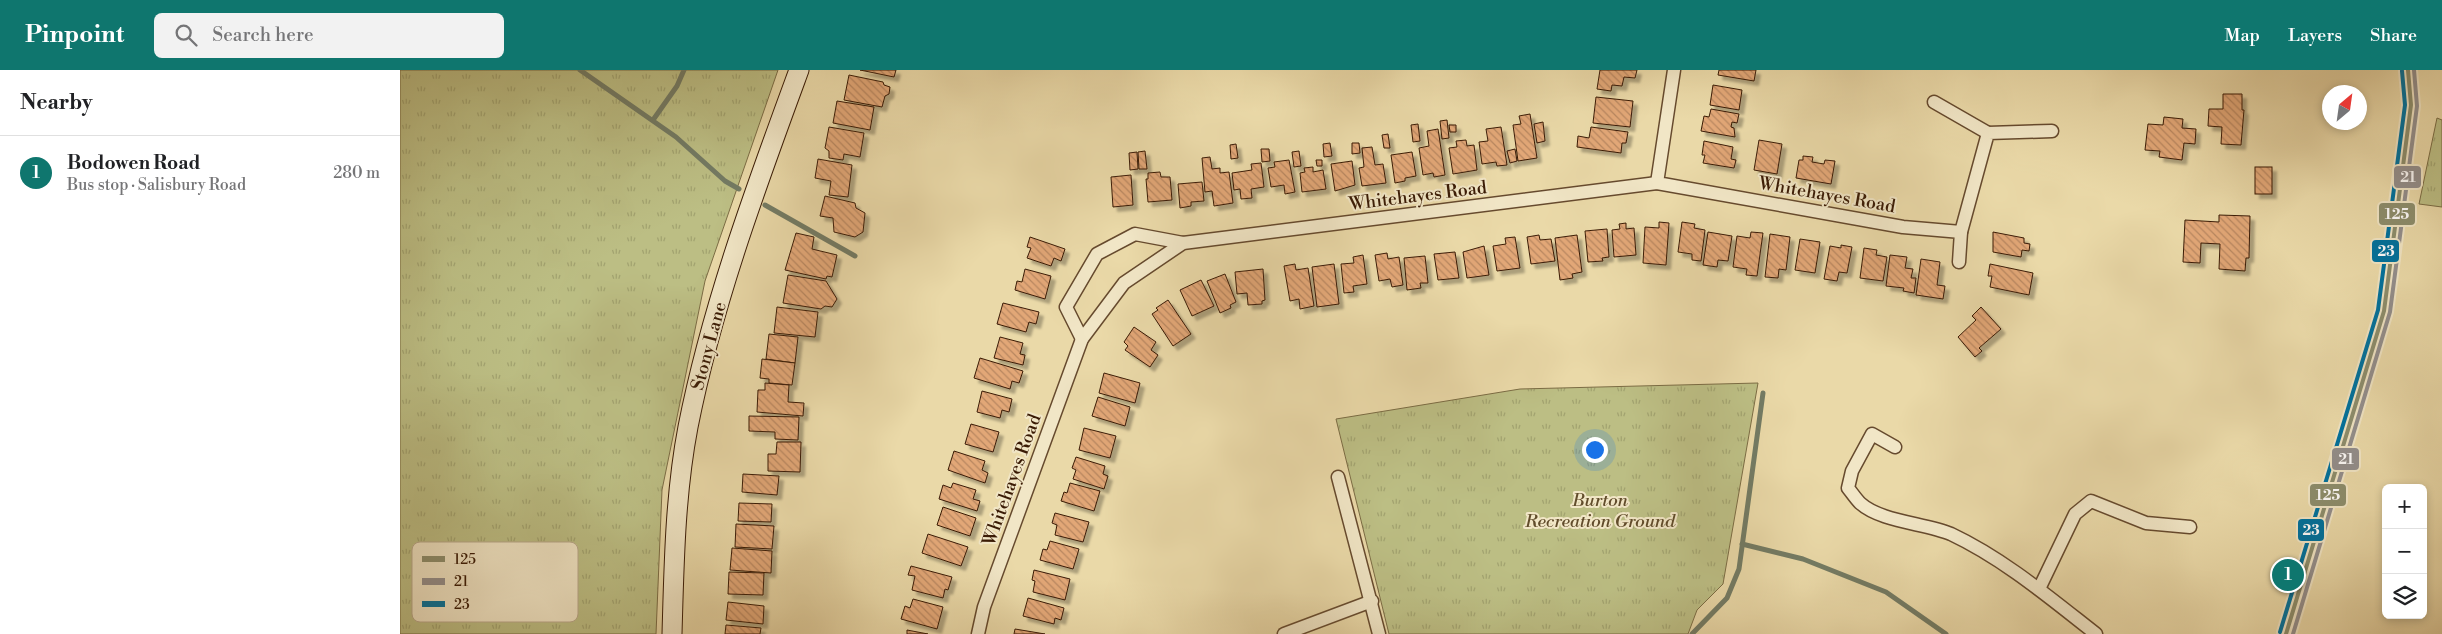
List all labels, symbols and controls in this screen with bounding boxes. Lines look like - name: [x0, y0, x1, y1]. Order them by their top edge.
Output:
- search box: [154, 13, 504, 58]
- text: Pinpoint: [25, 20, 124, 50]
- icon: search: [172, 21, 200, 49]
- text: Search here: [212, 23, 314, 47]
- text: Map: [2225, 24, 2260, 47]
- text: Layers: [2288, 24, 2342, 47]
- text: Share: [2370, 24, 2417, 47]
- north arrow: [2322, 85, 2367, 130]
- text: Nearby: [20, 90, 93, 116]
- text: Bodowen Road: [67, 151, 200, 175]
- text: 1: [32, 163, 40, 183]
- text: 280 m: [333, 163, 380, 183]
- line badge: 21: [2393, 165, 2422, 189]
- text: 21: [2400, 169, 2416, 187]
- street label: Whitehayes Road: [1756, 171, 1898, 218]
- text: Bus stop · Salisbury Road: [67, 175, 246, 195]
- street label: Whitehayes Road: [1347, 176, 1489, 216]
- line badge: 125: [2378, 202, 2416, 226]
- text: 125: [2385, 206, 2410, 224]
- line badge: 23: [2371, 239, 2400, 263]
- text: 23: [2377, 243, 2395, 261]
- street label: Stony Lane: [686, 299, 732, 393]
- street label: Whitehayes Road: [977, 410, 1047, 550]
- your location: [1582, 437, 1608, 463]
- line badge: 21: [2331, 447, 2360, 471]
- text: 21: [2338, 451, 2354, 469]
- line badge: 125: [2309, 483, 2347, 507]
- map controls: [2382, 484, 2427, 619]
- button: +: [2382, 484, 2427, 529]
- text: 125: [2316, 487, 2341, 505]
- park label: Burton Recreation Ground: [1524, 489, 1676, 533]
- line badge: 23: [2297, 518, 2325, 542]
- text: 23: [2302, 522, 2320, 540]
- button: −: [2382, 529, 2427, 574]
- legend: [412, 542, 578, 622]
- text: 125: [454, 551, 476, 569]
- pin: 1: [2272, 556, 2304, 594]
- text: 21: [454, 573, 468, 591]
- button: layers: [2382, 574, 2427, 619]
- text: 23: [454, 596, 470, 614]

